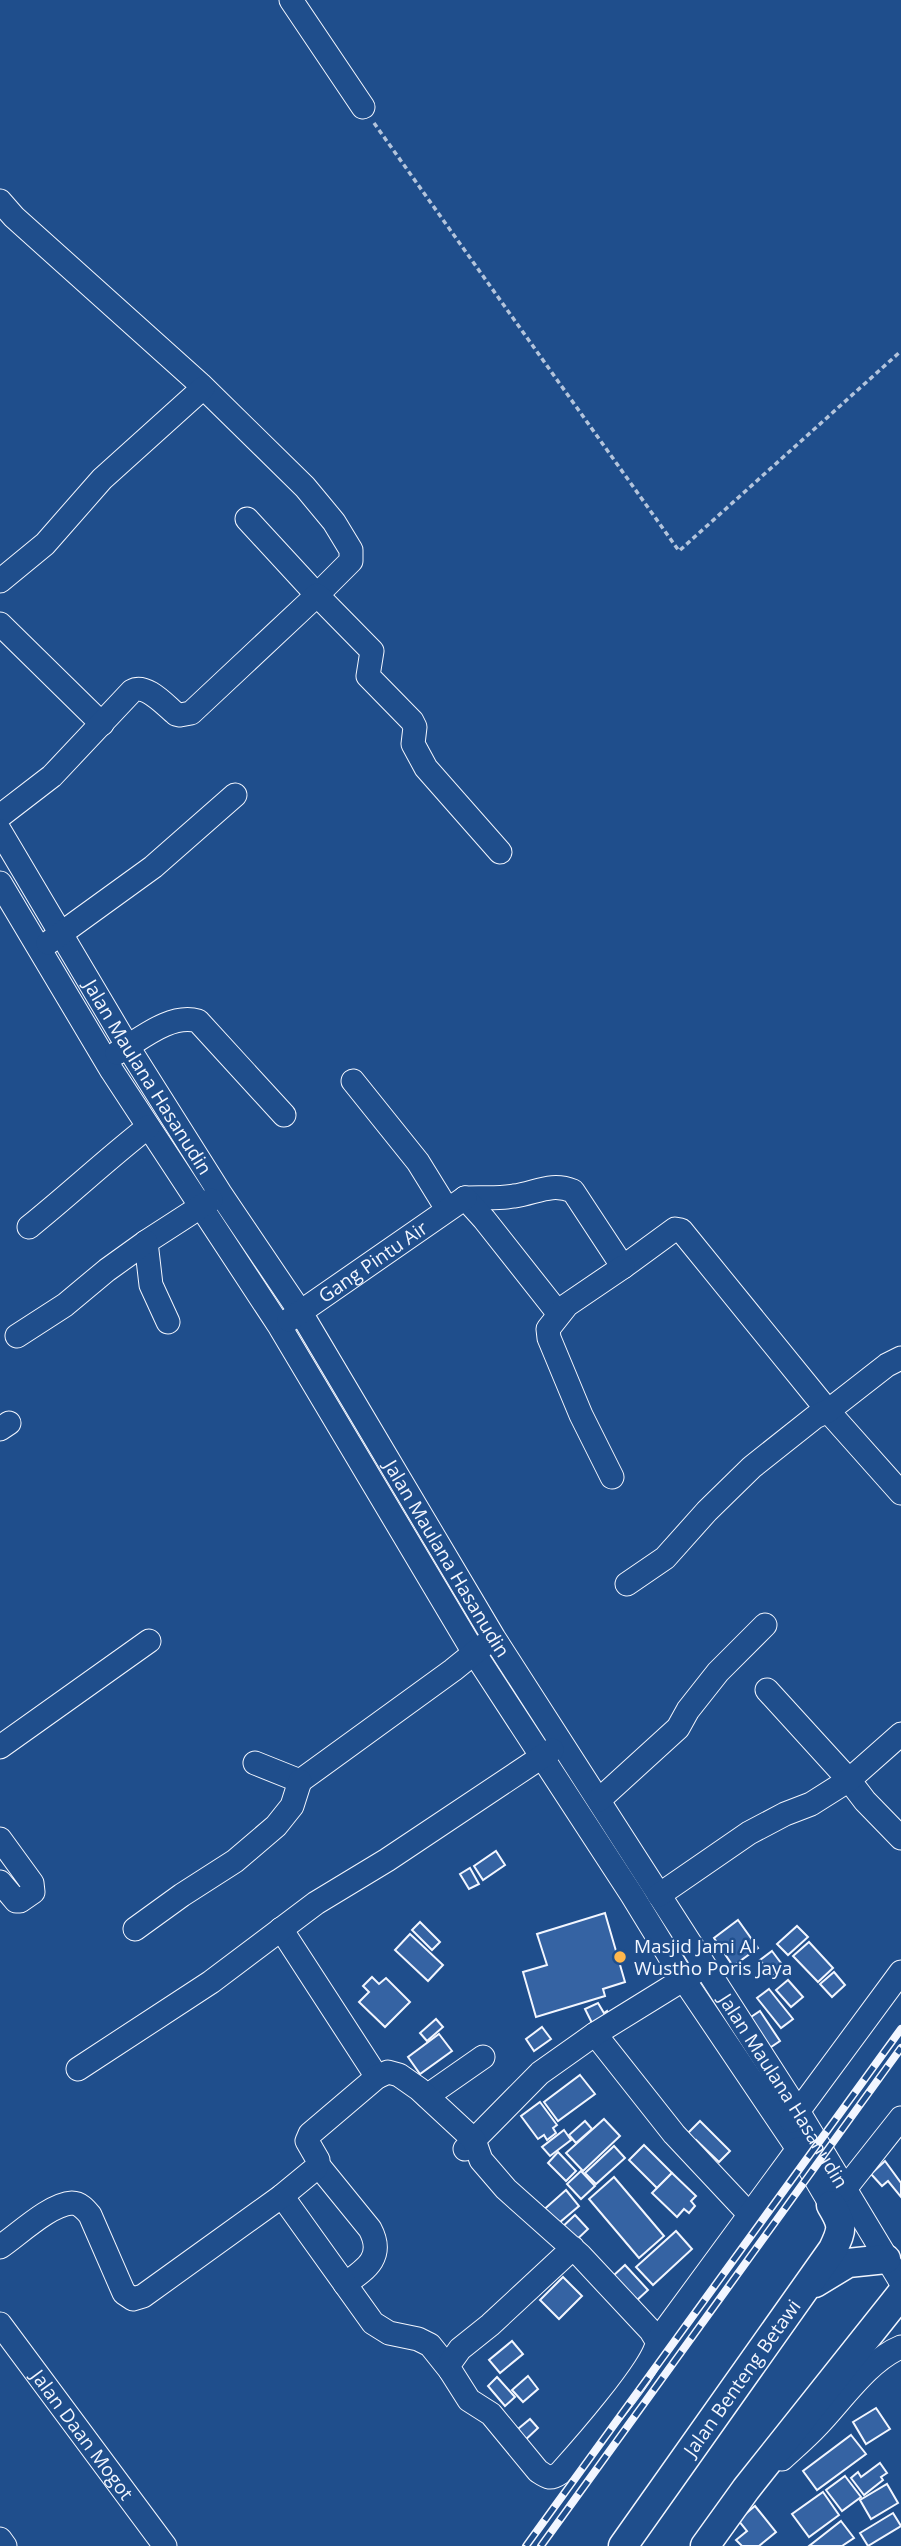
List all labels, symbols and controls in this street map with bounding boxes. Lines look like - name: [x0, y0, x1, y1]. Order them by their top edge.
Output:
- street label: Jalan Maulana Hasanudin: [77, 973, 218, 1180]
- street label: Gang Pintu Air: [313, 1215, 433, 1309]
- street label: Jalan Maulana Hasanudin: [377, 1453, 516, 1662]
- place label: Masjid Jami Al Wustho Poris Jaya: [634, 1933, 792, 1981]
- marker: Masjid Jami Al Wustho Poris Jaya: [612, 1949, 628, 1965]
- street label: Jalan Maulana Hasanudin: [712, 1987, 854, 2193]
- street label: Jalan Benteng Betawi: [676, 2294, 806, 2463]
- street label: Jalan Daan Mogot: [24, 2363, 139, 2505]

